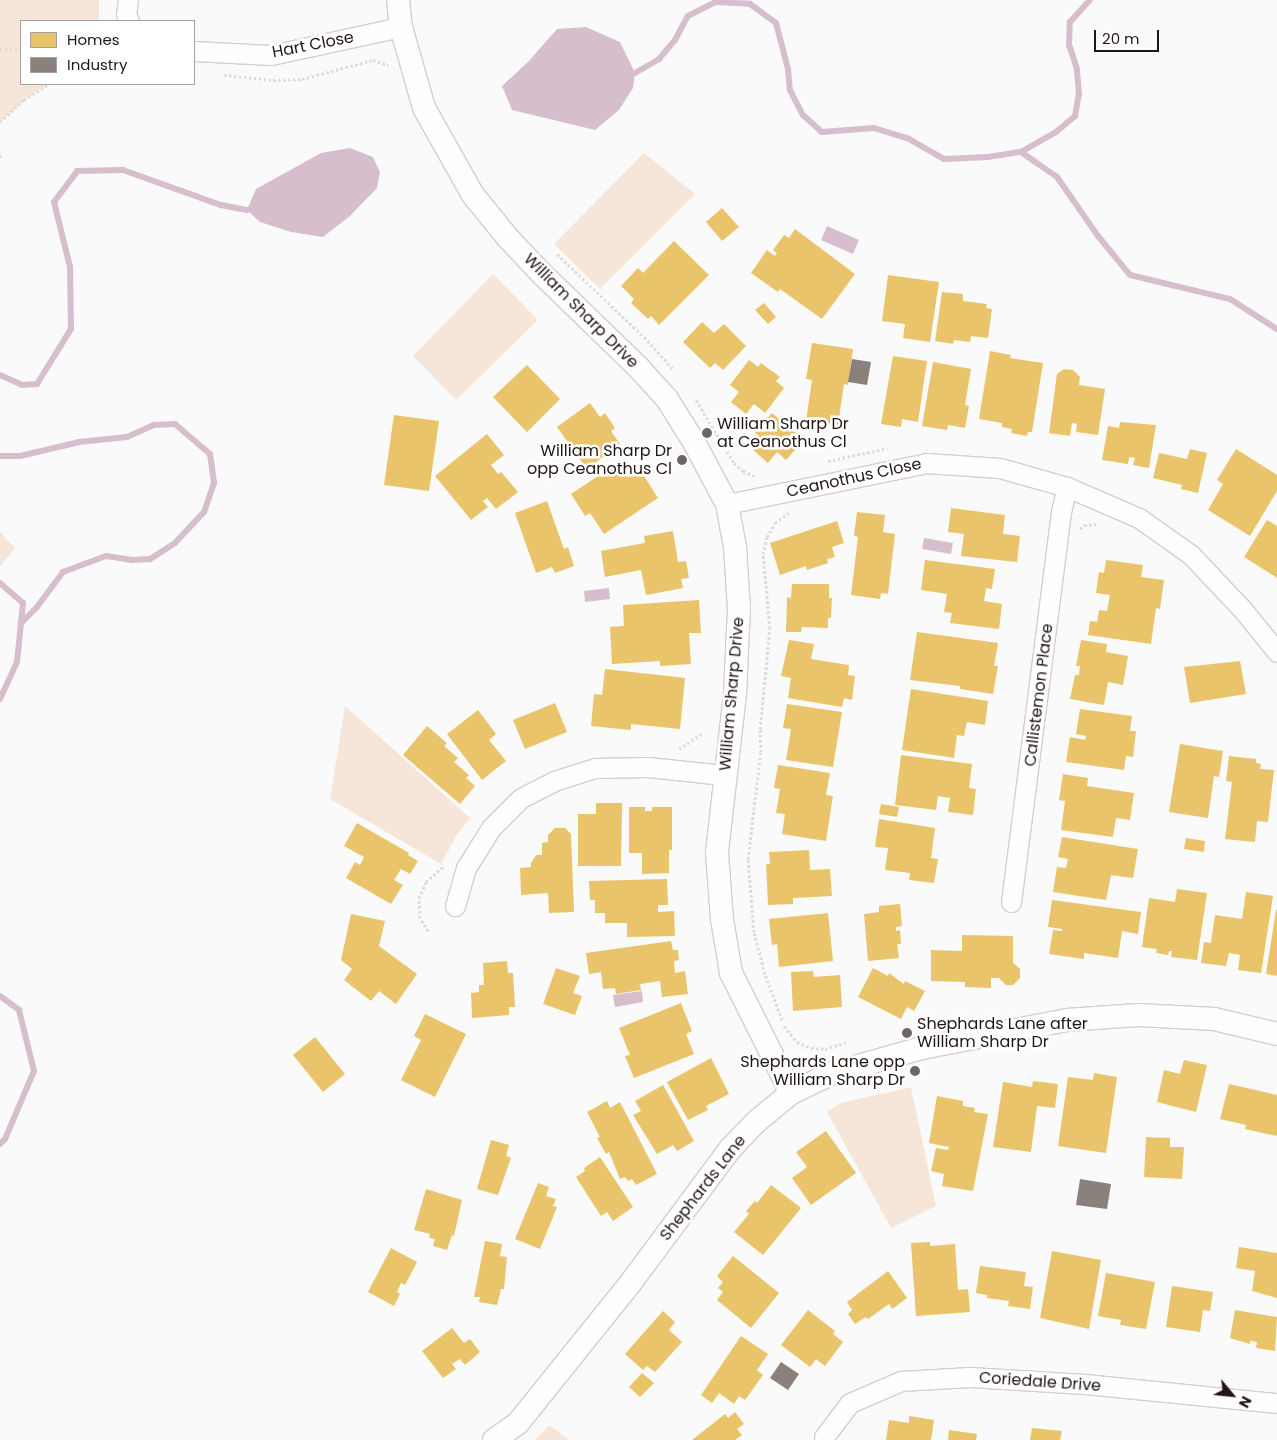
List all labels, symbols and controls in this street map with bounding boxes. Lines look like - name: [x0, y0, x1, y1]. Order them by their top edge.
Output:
- legend: [20, 20, 195, 85]
- scale bar: [1097, 20, 1162, 52]
- street label: Hart Close: [271, 28, 355, 62]
- text: 20 m: [1102, 28, 1140, 49]
- text: Homes: [67, 29, 120, 50]
- text: Industry: [67, 54, 127, 75]
- street label: William Sharp Drive: [520, 250, 642, 372]
- place label: William Sharp Dr at Ceanothus Cl: [717, 414, 849, 452]
- marker: William Sharp Dr at Ceanothus Cl: [701, 427, 713, 439]
- place label: William Sharp Dr opp Ceanothus Cl: [527, 441, 672, 479]
- marker: William Sharp Dr opp Ceanothus Cl: [676, 454, 688, 466]
- street label: Ceanothus Close: [785, 454, 923, 502]
- street label: William Sharp Drive: [716, 616, 748, 772]
- street label: Callistemon Place: [1021, 622, 1057, 768]
- place label: Shephards Lane after William Sharp Dr: [917, 1014, 1088, 1052]
- marker: Shephards Lane after William Sharp Dr: [901, 1027, 913, 1039]
- place label: Shephards Lane opp William Sharp Dr: [740, 1052, 905, 1090]
- marker: Shephards Lane opp William Sharp Dr: [909, 1065, 921, 1077]
- street label: Shephards Lane: [656, 1131, 750, 1245]
- street label: Coriedale Drive: [978, 1368, 1102, 1396]
- north arrow: [1207, 1370, 1257, 1420]
- text: N: [1234, 1393, 1257, 1411]

